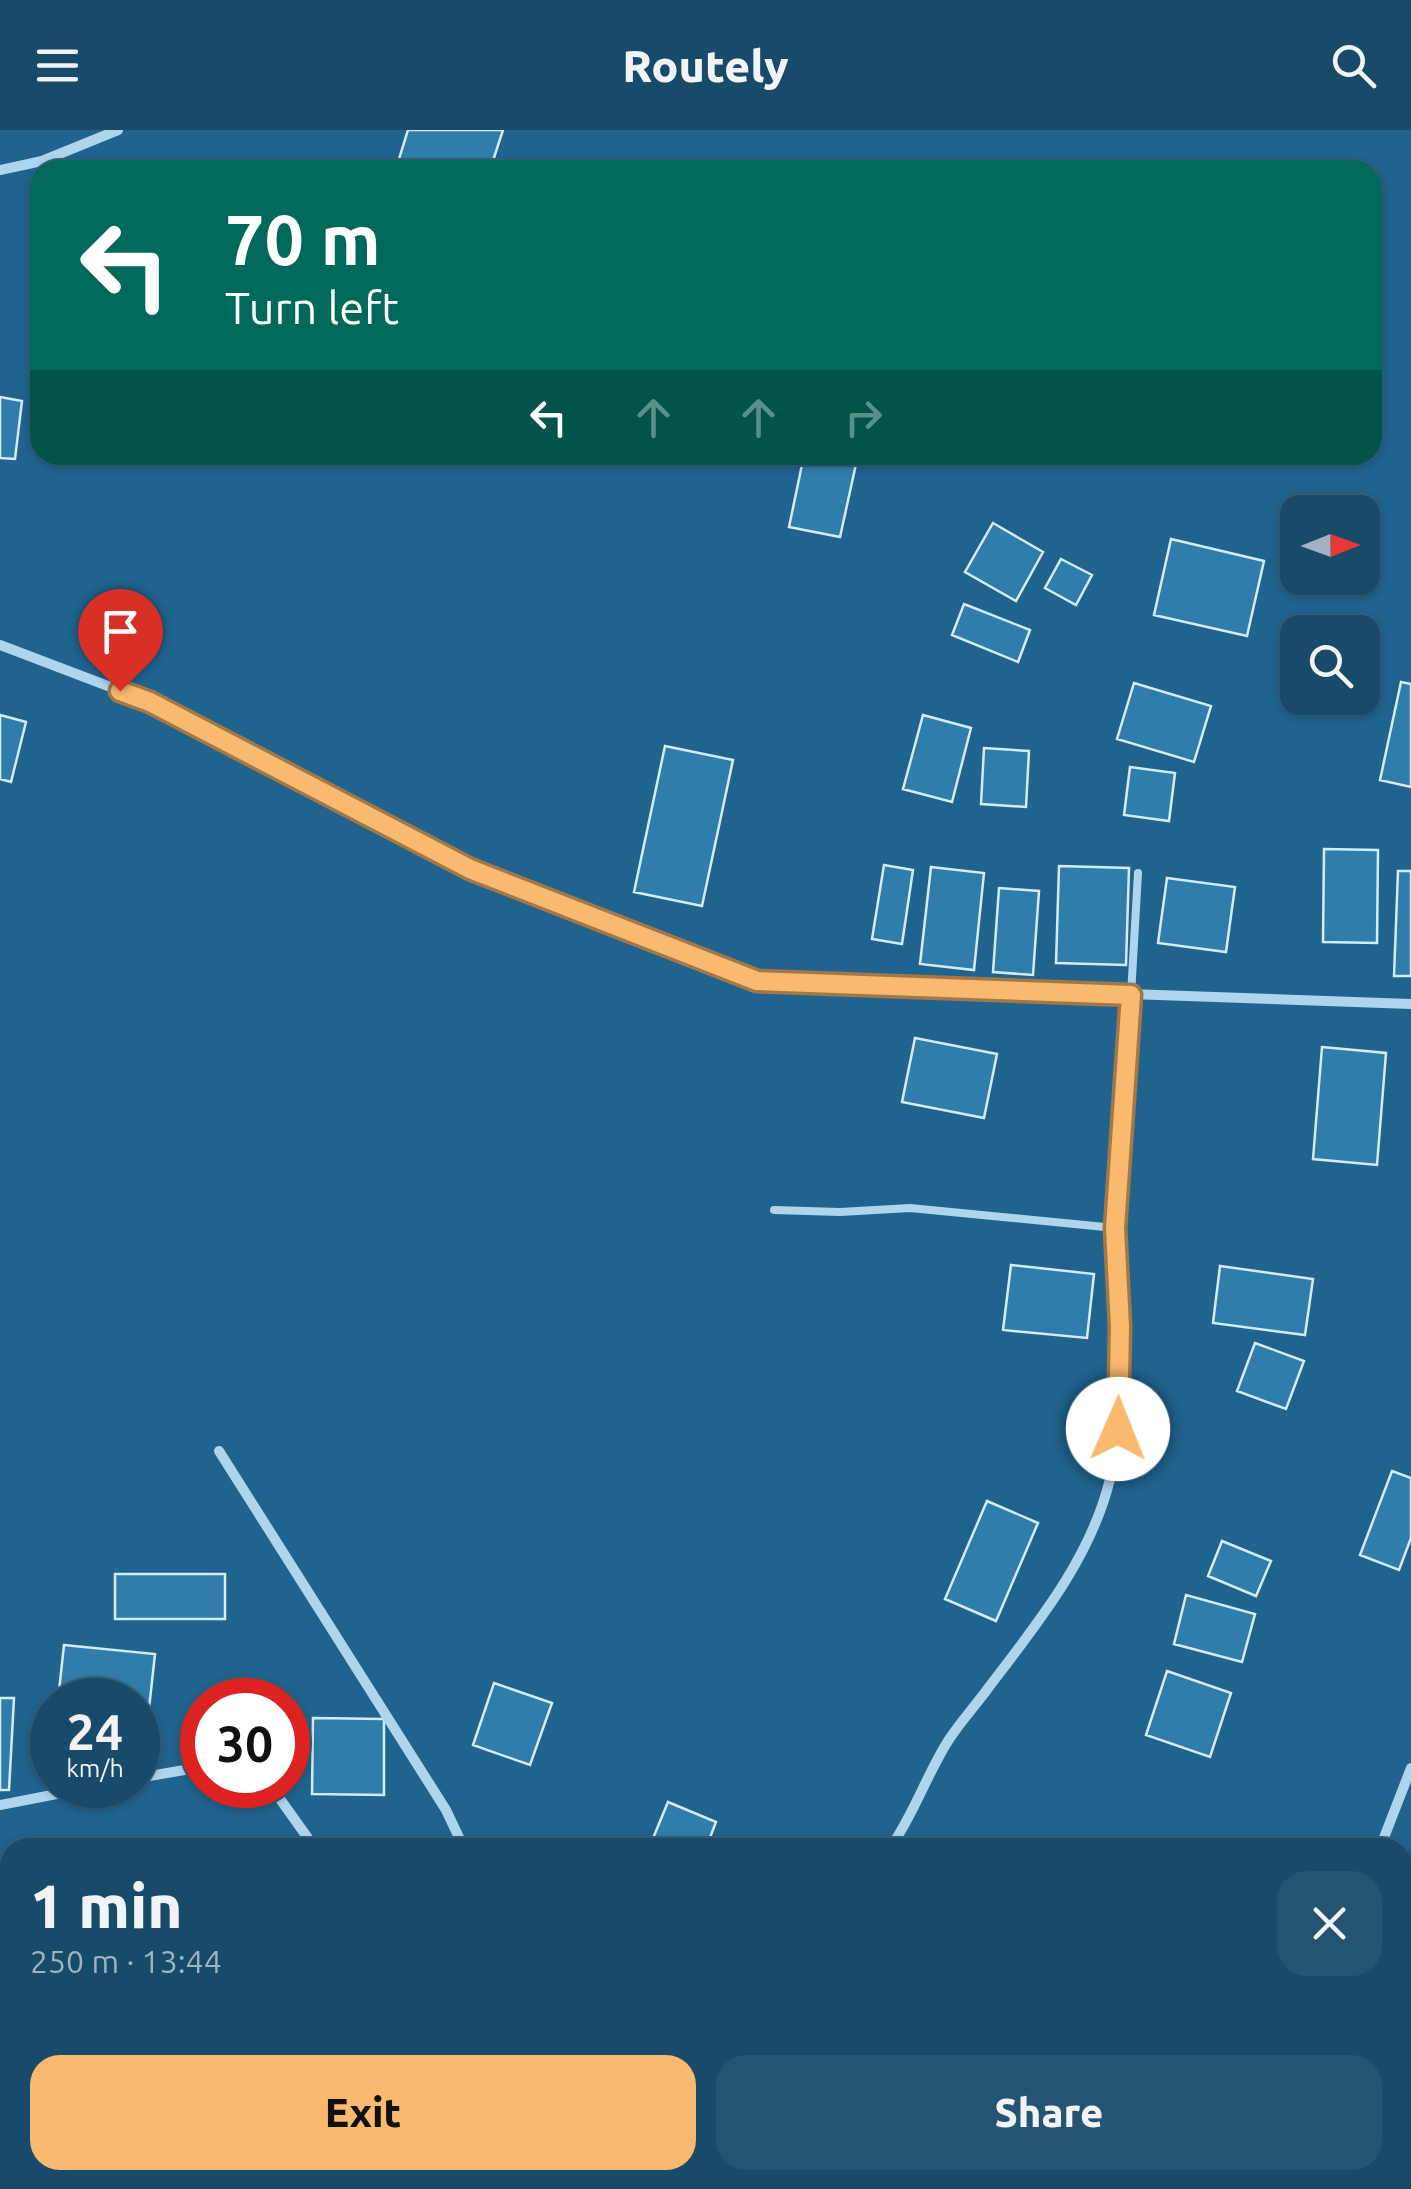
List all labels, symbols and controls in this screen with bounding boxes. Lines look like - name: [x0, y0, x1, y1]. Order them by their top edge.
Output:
- icon: menu: [30, 38, 85, 93]
- icon: search: [1326, 38, 1381, 93]
- text: Routely: [622, 40, 789, 91]
- icon: left: [60, 200, 190, 330]
- text: 70 m: [225, 200, 381, 278]
- text: Turn left: [225, 282, 399, 333]
- icon: left: [521, 390, 576, 445]
- icon: ahead: [626, 390, 681, 445]
- icon: ahead: [731, 390, 786, 445]
- icon: right: [836, 390, 891, 445]
- north arrow: [1280, 495, 1380, 595]
- map controls: [1280, 495, 1380, 715]
- pin: [78, 589, 163, 692]
- icon: arrive: [93, 604, 148, 659]
- button: search: [1280, 615, 1380, 715]
- position arrow: [1066, 1377, 1170, 1481]
- speed limit sign: 30: [180, 1678, 310, 1808]
- text: 24: [67, 1703, 123, 1759]
- text: km/h: [66, 1754, 124, 1782]
- button: close: [1277, 1871, 1382, 1976]
- text: 1 min: [30, 1872, 183, 1939]
- text: 250 m · 13:44: [30, 1943, 222, 1979]
- button: Exit: [30, 2055, 696, 2170]
- button: Share: [716, 2055, 1382, 2170]

